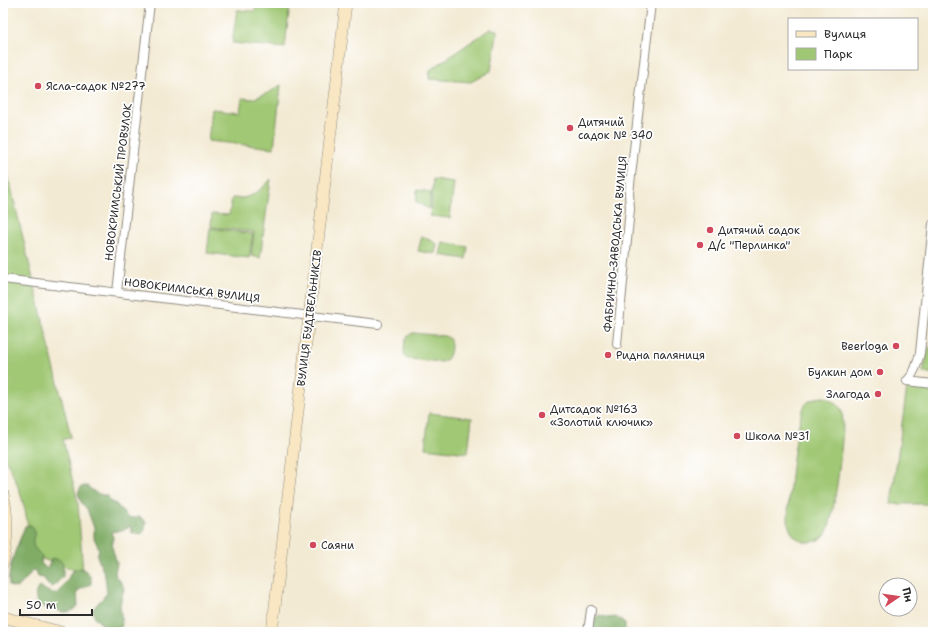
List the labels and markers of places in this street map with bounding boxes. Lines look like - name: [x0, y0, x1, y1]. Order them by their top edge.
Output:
- place label: Ясла-садок №277: [46, 79, 146, 94]
- marker: Ясла-садок №277: [33, 81, 43, 91]
- place label: Дитячий садок № 340: [578, 115, 653, 143]
- marker: Дитячий садок № 340: [565, 123, 575, 133]
- place label: Дитячий садок: [718, 223, 800, 238]
- marker: Дитячий садок: [705, 225, 715, 235]
- place label: Д/с "Перлинка": [708, 238, 790, 253]
- marker: Д/с "Перлинка": [695, 240, 705, 250]
- place label: Beerloga: [841, 339, 888, 354]
- marker: Beerloga: [891, 341, 901, 351]
- place label: Ридна паляниця: [616, 348, 705, 363]
- marker: Ридна паляниця: [603, 350, 613, 360]
- place label: Булкин дом: [807, 365, 872, 380]
- marker: Булкин дом: [875, 367, 885, 377]
- place label: Злагода: [826, 387, 870, 402]
- marker: Злагода: [873, 389, 883, 399]
- place label: Дитсадок №163 «Золотий ключик»: [550, 402, 653, 430]
- marker: Дитсадок №163 «Золотий ключик»: [537, 410, 547, 420]
- place label: Школа №31: [745, 429, 809, 444]
- marker: Школа №31: [732, 431, 742, 441]
- place label: Саяни: [321, 538, 354, 553]
- marker: Саяни: [308, 540, 318, 550]

